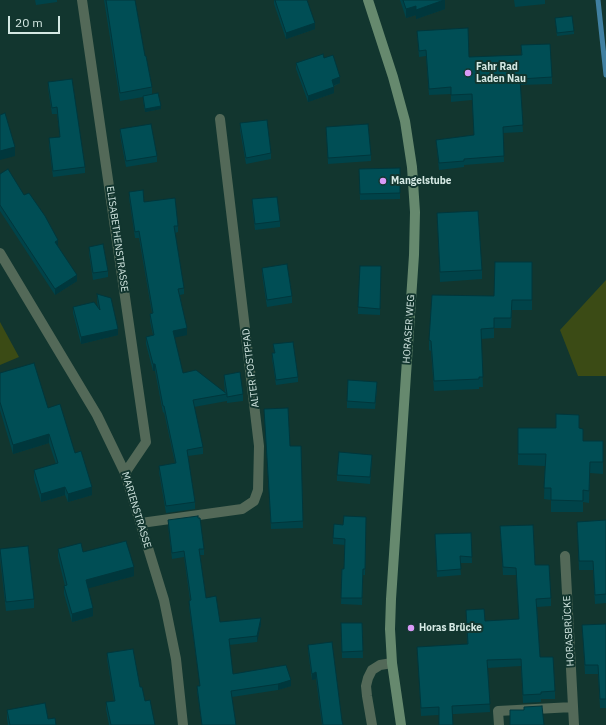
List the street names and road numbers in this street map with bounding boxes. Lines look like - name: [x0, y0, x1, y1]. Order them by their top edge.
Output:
- street label: ELISABETHENSTRASSE: [104, 185, 130, 293]
- street label: HORASER WEG: [401, 294, 417, 364]
- street label: ALTER POSTPFAD: [240, 328, 262, 408]
- street label: MARIENSTRASSE: [119, 470, 153, 550]
- street label: HORASBRÜCKE: [561, 595, 577, 667]

